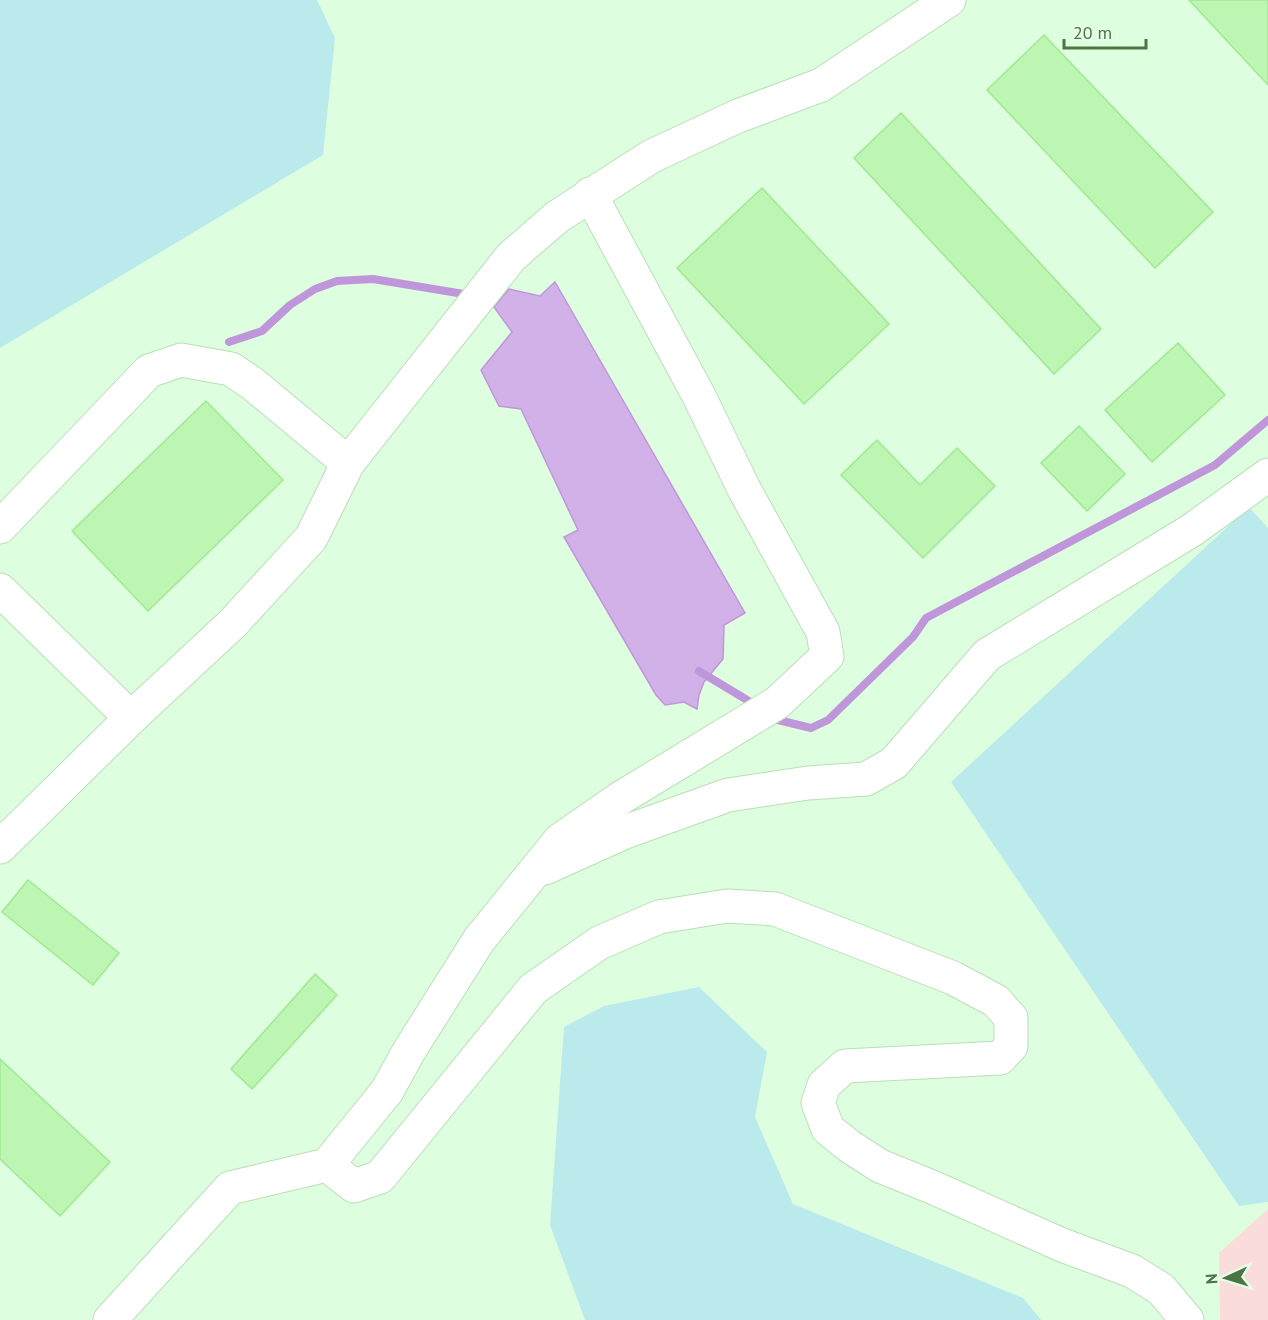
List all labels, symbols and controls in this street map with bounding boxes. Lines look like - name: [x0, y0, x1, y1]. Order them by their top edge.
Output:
- scale bar: [1064, 12, 1146, 50]
- text: 20 m: [1073, 21, 1112, 44]
- north arrow: [1196, 1248, 1256, 1308]
- text: N: [1201, 1273, 1221, 1285]

